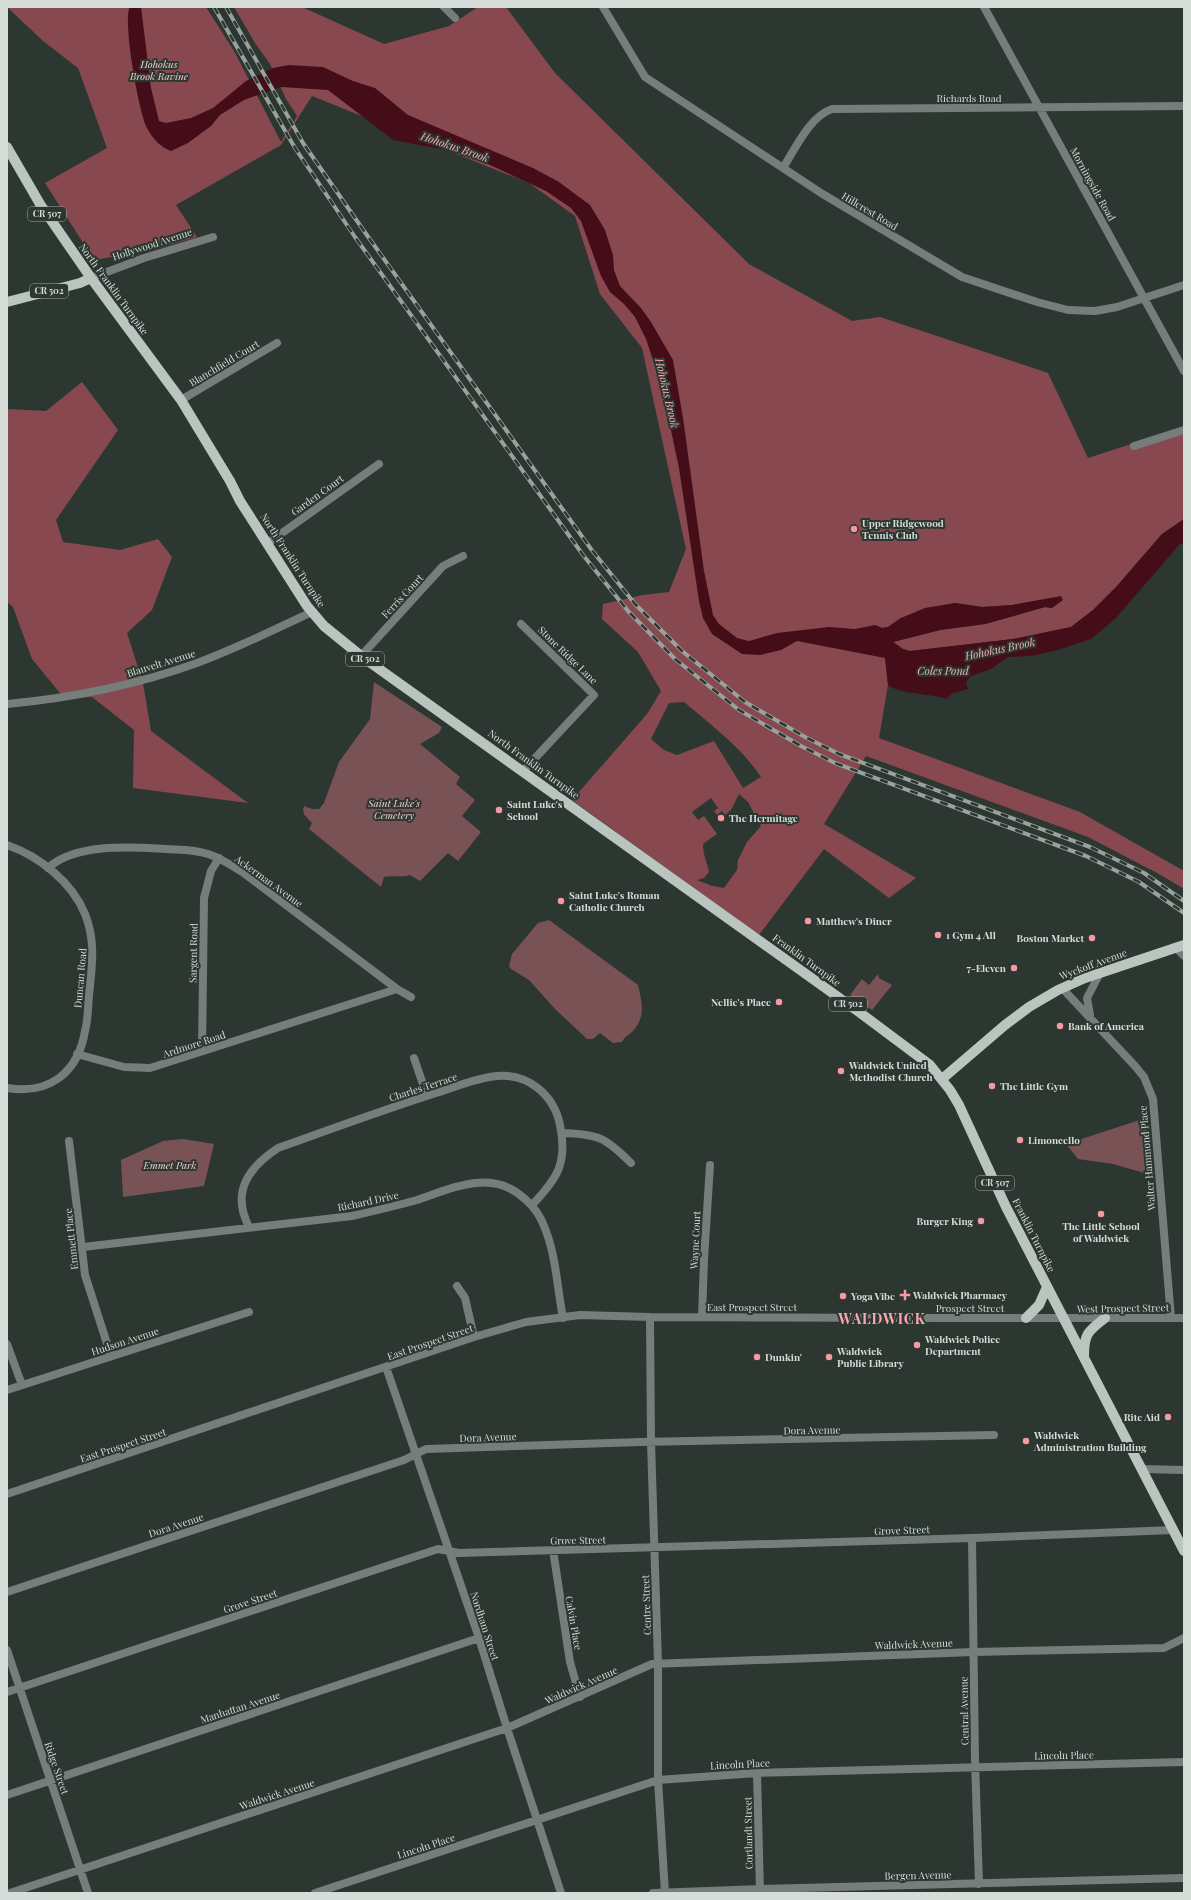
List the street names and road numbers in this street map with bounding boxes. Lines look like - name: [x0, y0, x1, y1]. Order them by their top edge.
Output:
- street label: Richards Road: [937, 91, 1002, 105]
- street label: Morningside Road: [1067, 145, 1119, 223]
- street label: Hillcrest Road: [839, 189, 901, 233]
- road number: CR 507: [28, 207, 66, 221]
- street label: Hollywood Avenue: [110, 225, 194, 263]
- street label: North Franklin Turnpike: [76, 240, 152, 338]
- road number: CR 502: [30, 284, 68, 298]
- street label: Blanchfield Court: [186, 336, 262, 389]
- street label: Garden Court: [288, 471, 346, 519]
- street label: North Franklin Turnpike: [257, 510, 329, 610]
- street label: Ferris Court: [378, 571, 426, 621]
- street label: Stone Ridge Lane: [535, 623, 601, 687]
- street label: Blauvelt Avenue: [125, 646, 197, 680]
- road number: CR 502: [346, 652, 384, 666]
- street label: North Franklin Turnpike: [485, 726, 583, 802]
- street label: Ackerman Avenue: [231, 851, 306, 910]
- street label: Sargent Road: [185, 923, 201, 983]
- street label: Franklin Turnpike: [770, 931, 844, 989]
- street label: Wyckoff Avenue: [1056, 945, 1129, 983]
- street label: Duncan Road: [70, 947, 90, 1009]
- road number: CR 502: [829, 997, 867, 1011]
- street label: Ardmore Road: [160, 1027, 227, 1061]
- street label: Charles Terrace: [387, 1069, 459, 1105]
- street label: Walter Hammond Place: [1135, 1105, 1159, 1212]
- road number: CR 507: [976, 1176, 1014, 1190]
- street label: Richard Drive: [336, 1188, 400, 1214]
- street label: Franklin Turnpike: [1009, 1196, 1059, 1274]
- street label: Emmett Place: [61, 1208, 81, 1270]
- street label: Wayne Court: [686, 1210, 704, 1270]
- street label: East Prospect Street: [707, 1300, 797, 1314]
- street label: West Prospect Street: [1076, 1300, 1170, 1316]
- street label: Prospect Street: [936, 1301, 1005, 1315]
- street label: East Prospect Street: [385, 1321, 475, 1363]
- street label: Hudson Avenue: [89, 1324, 161, 1358]
- street label: Dora Avenue: [783, 1423, 841, 1437]
- street label: East Prospect Street: [78, 1424, 168, 1466]
- street label: Dora Avenue: [459, 1429, 517, 1445]
- street label: Dora Avenue: [147, 1510, 205, 1540]
- street label: Grove Street: [874, 1522, 931, 1538]
- street label: Grove Street: [550, 1533, 607, 1547]
- street label: Centre Street: [638, 1574, 654, 1635]
- street label: Grove Street: [221, 1586, 279, 1616]
- street label: Nordham Street: [467, 1590, 503, 1663]
- street label: Calvin Place: [562, 1595, 586, 1651]
- street label: Waldwick Avenue: [874, 1636, 953, 1652]
- street label: Waldwick Avenue: [542, 1663, 620, 1708]
- street label: Central Avenue: [956, 1676, 972, 1746]
- street label: Manhattan Avenue: [198, 1687, 282, 1727]
- street label: Ridge Street: [41, 1740, 73, 1797]
- street label: Lincoln Place: [1034, 1747, 1094, 1763]
- street label: Lincoln Place: [710, 1755, 770, 1773]
- street label: Waldwick Avenue: [237, 1775, 316, 1813]
- street label: Cortlandt Street: [740, 1796, 756, 1869]
- street label: Lincoln Place: [395, 1830, 457, 1862]
- street label: Bergen Avenue: [884, 1867, 952, 1883]

